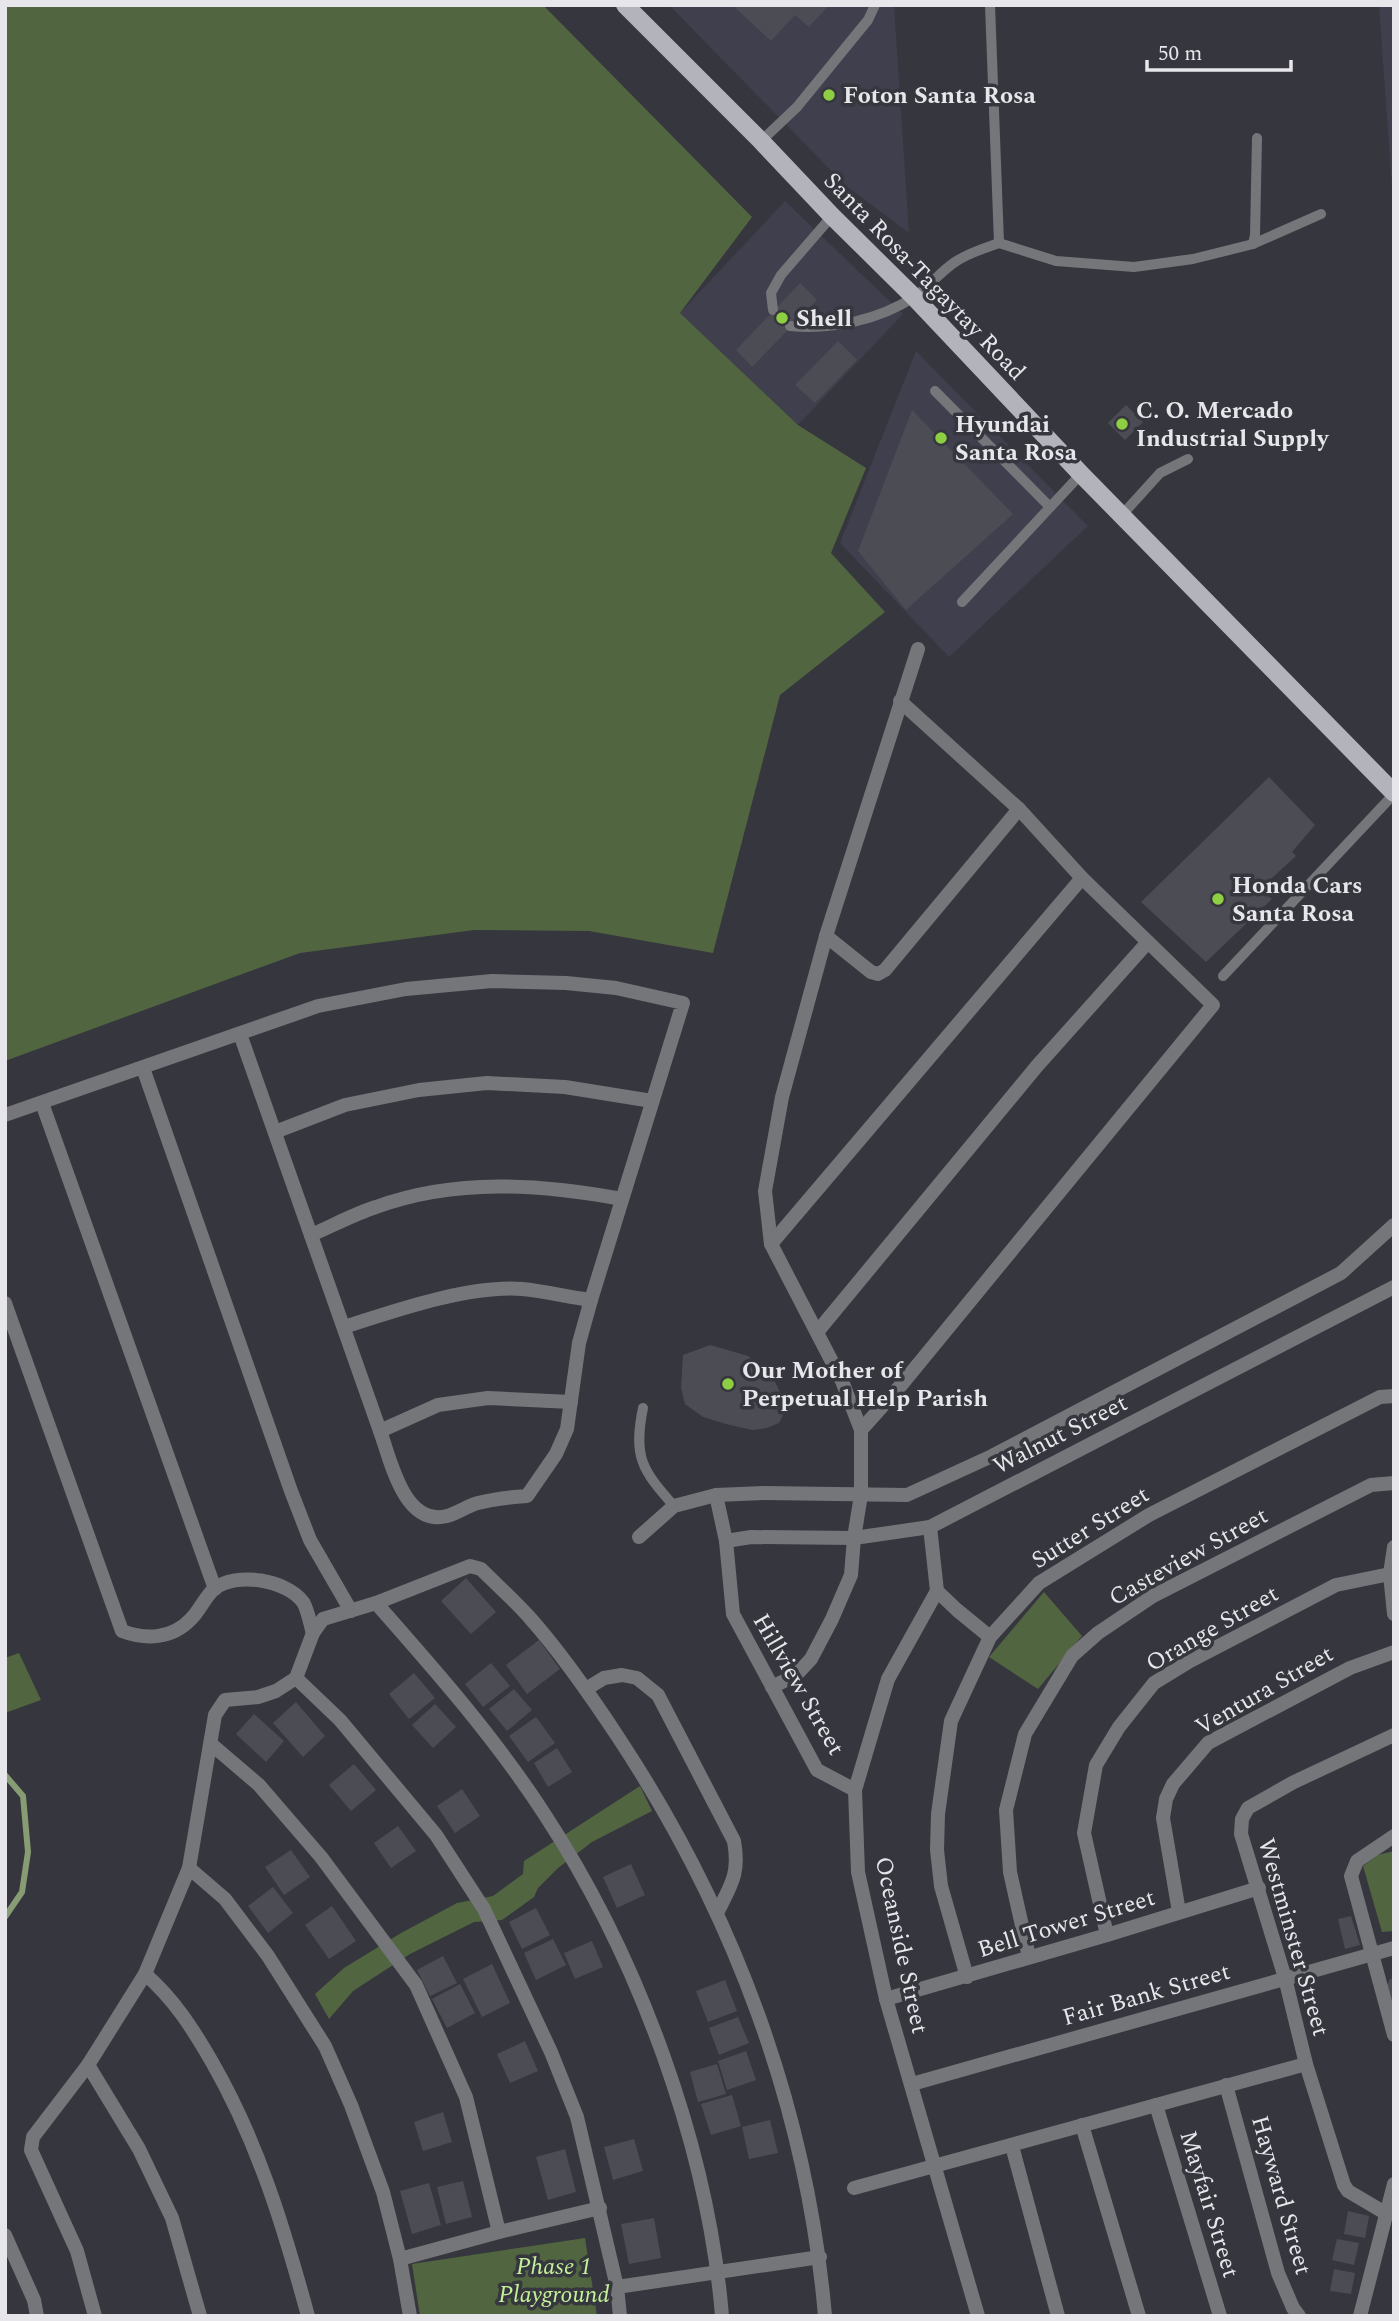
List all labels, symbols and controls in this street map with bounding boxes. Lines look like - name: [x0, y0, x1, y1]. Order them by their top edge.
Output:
- scale bar: [1147, 28, 1290, 72]
- text: 50 m: [1158, 38, 1202, 70]
- place label: Foton Santa Rosa: [843, 78, 1037, 114]
- marker: Foton Santa Rosa: [821, 87, 837, 103]
- street label: Santa Rosa-Tagaytay Road: [815, 164, 1034, 389]
- place label: Shell: [796, 301, 852, 337]
- marker: Shell: [774, 310, 790, 326]
- place label: C. O. Mercado Industrial Supply: [1136, 393, 1330, 457]
- place label: Hyundai Santa Rosa: [955, 407, 1078, 471]
- marker: C. O. Mercado Industrial Supply: [1114, 416, 1130, 432]
- marker: Hyundai Santa Rosa: [933, 430, 949, 446]
- place label: Honda Cars Santa Rosa: [1232, 868, 1363, 932]
- marker: Honda Cars Santa Rosa: [1210, 891, 1226, 907]
- place label: Our Mother of Perpetual Help Parish: [742, 1353, 988, 1417]
- marker: Our Mother of Perpetual Help Parish: [720, 1376, 736, 1392]
- street label: Walnut Street: [987, 1386, 1134, 1484]
- street label: Sutter Street: [1024, 1477, 1157, 1578]
- street label: Casteview Street: [1102, 1498, 1275, 1616]
- street label: Orange Street: [1139, 1576, 1286, 1682]
- street label: Hillview Street: [743, 1607, 853, 1762]
- street label: Ventura Street: [1189, 1637, 1340, 1745]
- street label: Westminster Street: [1248, 1834, 1338, 2040]
- street label: Oceanside Street: [865, 1853, 937, 2037]
- street label: Bell Tower Street: [973, 1880, 1159, 1968]
- street label: Fair Bank Street: [1058, 1954, 1234, 2036]
- street label: Hayward Street: [1241, 2111, 1321, 2279]
- street label: Mayfair Street: [1170, 2126, 1248, 2282]
- park label: Phase 1 Playground: [498, 2249, 610, 2313]

